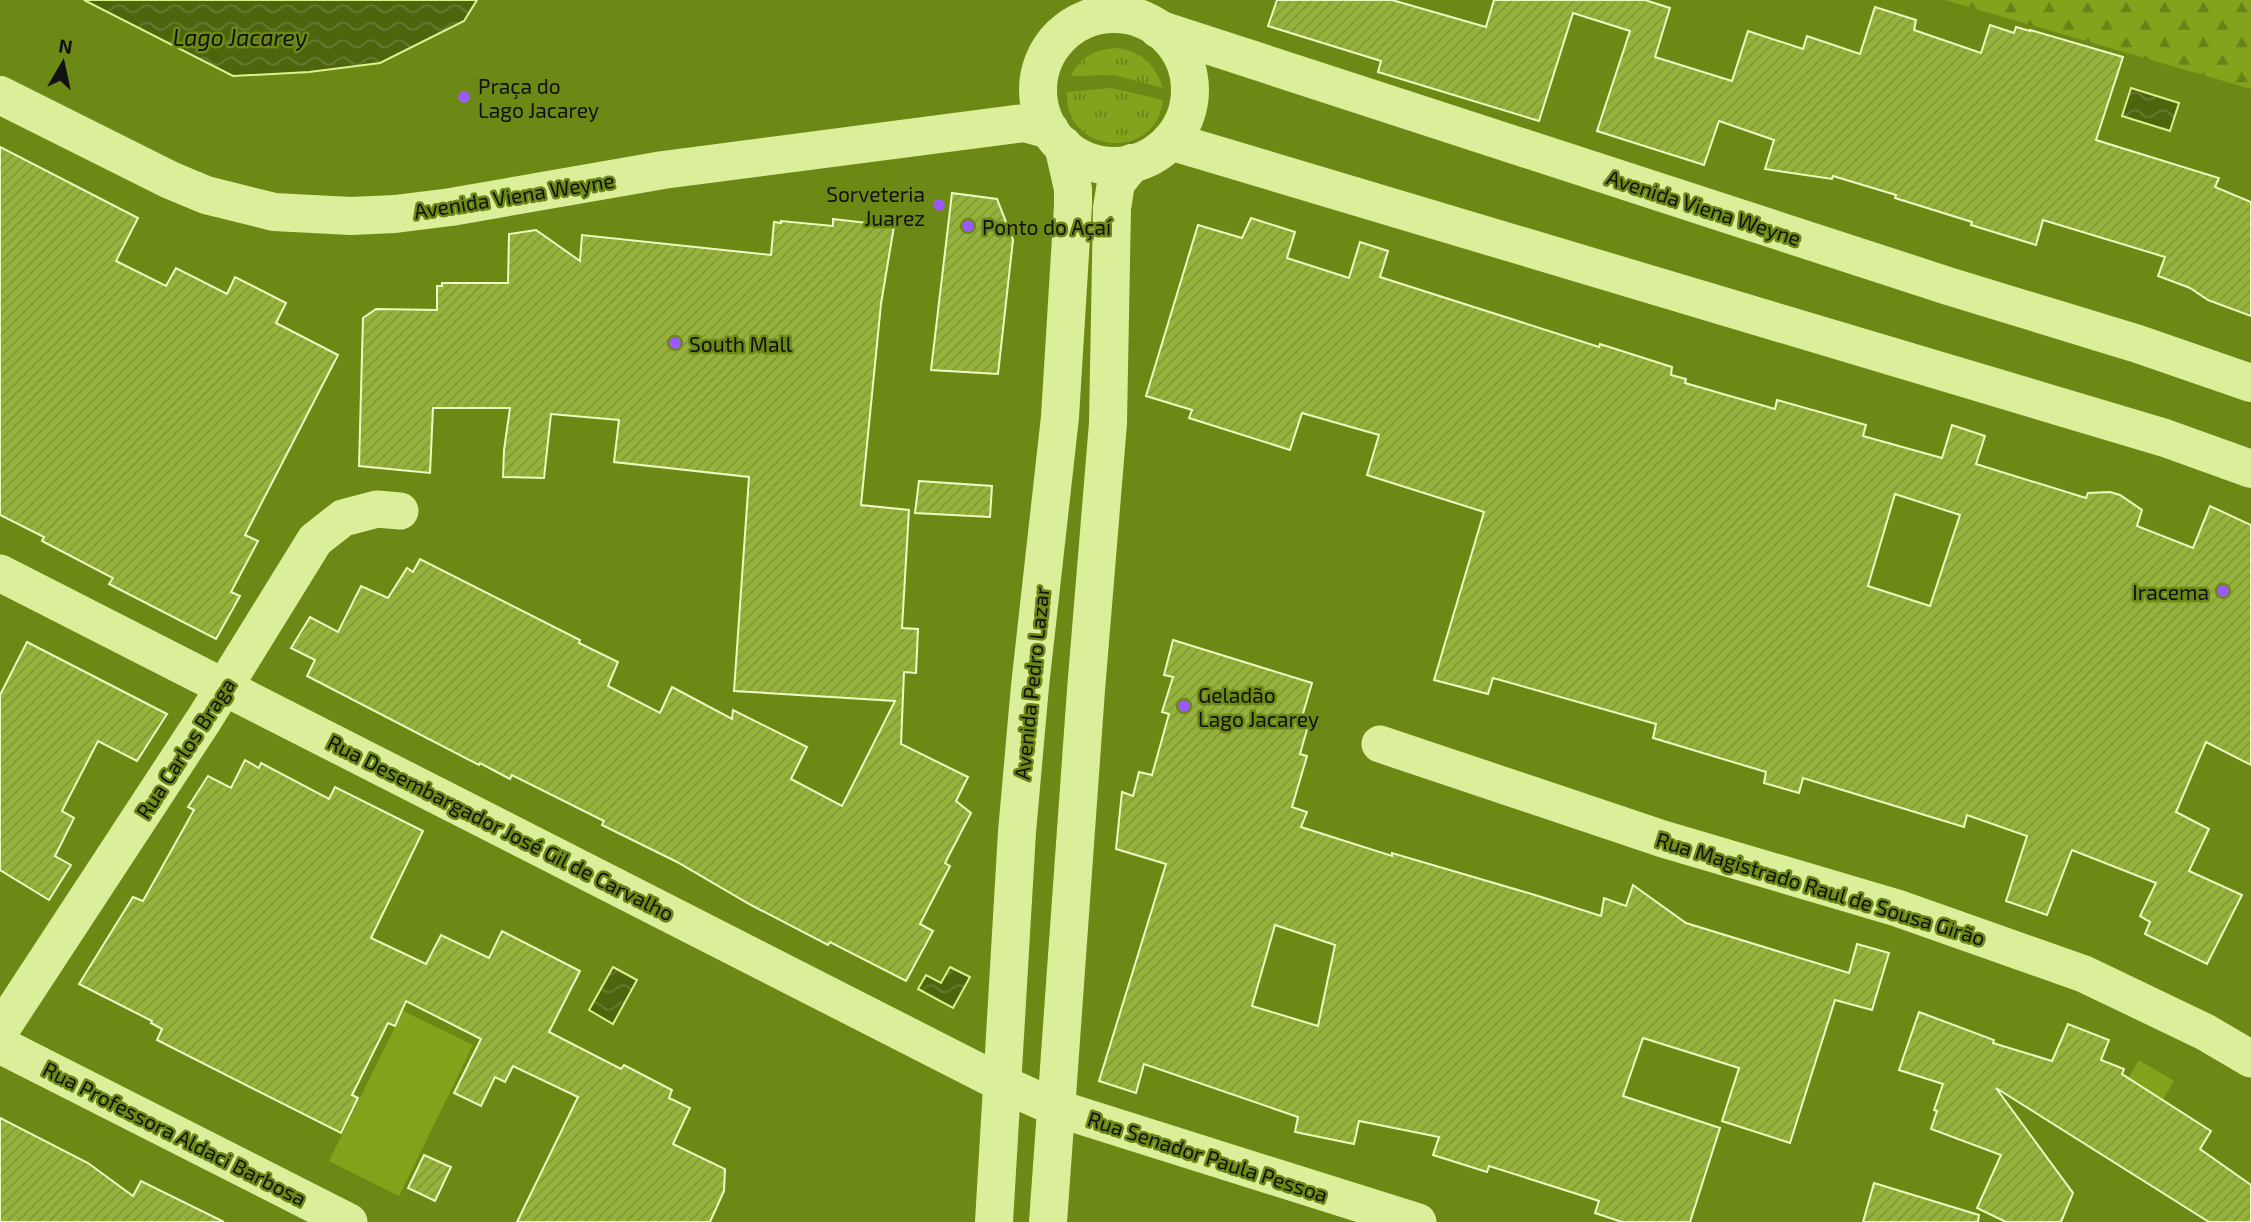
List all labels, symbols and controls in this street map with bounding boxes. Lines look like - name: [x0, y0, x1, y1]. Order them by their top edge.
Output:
- water label: Lago Jacarey: [173, 23, 308, 51]
- north arrow: [28, 28, 98, 98]
- text: N: [57, 33, 74, 58]
- place label: Praça do Lago Jacarey: [478, 73, 599, 122]
- marker: Praça do Lago Jacarey: [456, 89, 472, 105]
- street label: Avenida Viena Weyne: [1604, 164, 1804, 250]
- street label: Avenida Viena Weyne: [412, 167, 616, 223]
- place label: Sorveteria Juarez: [826, 181, 925, 230]
- marker: Sorveteria Juarez: [931, 197, 947, 213]
- place label: Ponto do Açaí: [982, 214, 1112, 241]
- marker: Ponto do Açaí: [960, 218, 976, 234]
- place label: South Mall: [689, 331, 793, 356]
- marker: South Mall: [667, 335, 683, 351]
- place label: Iracema: [2132, 579, 2209, 604]
- marker: Iracema: [2215, 583, 2231, 599]
- street label: Avenida Pedro Lazar: [1008, 585, 1054, 781]
- street label: Rua Carlos Braga: [130, 673, 240, 823]
- place label: Geladão Lago Jacarey: [1198, 682, 1319, 731]
- marker: Geladão Lago Jacarey: [1176, 698, 1192, 714]
- street label: Rua Desembargador José Gil de Carvalho: [324, 728, 678, 926]
- street label: Rua Magistrado Raul de Sousa Girão: [1653, 826, 1989, 950]
- street label: Rua Professora Aldaci Barbosa: [39, 1056, 311, 1210]
- street label: Rua Senador Paula Pessoa: [1085, 1105, 1331, 1207]

